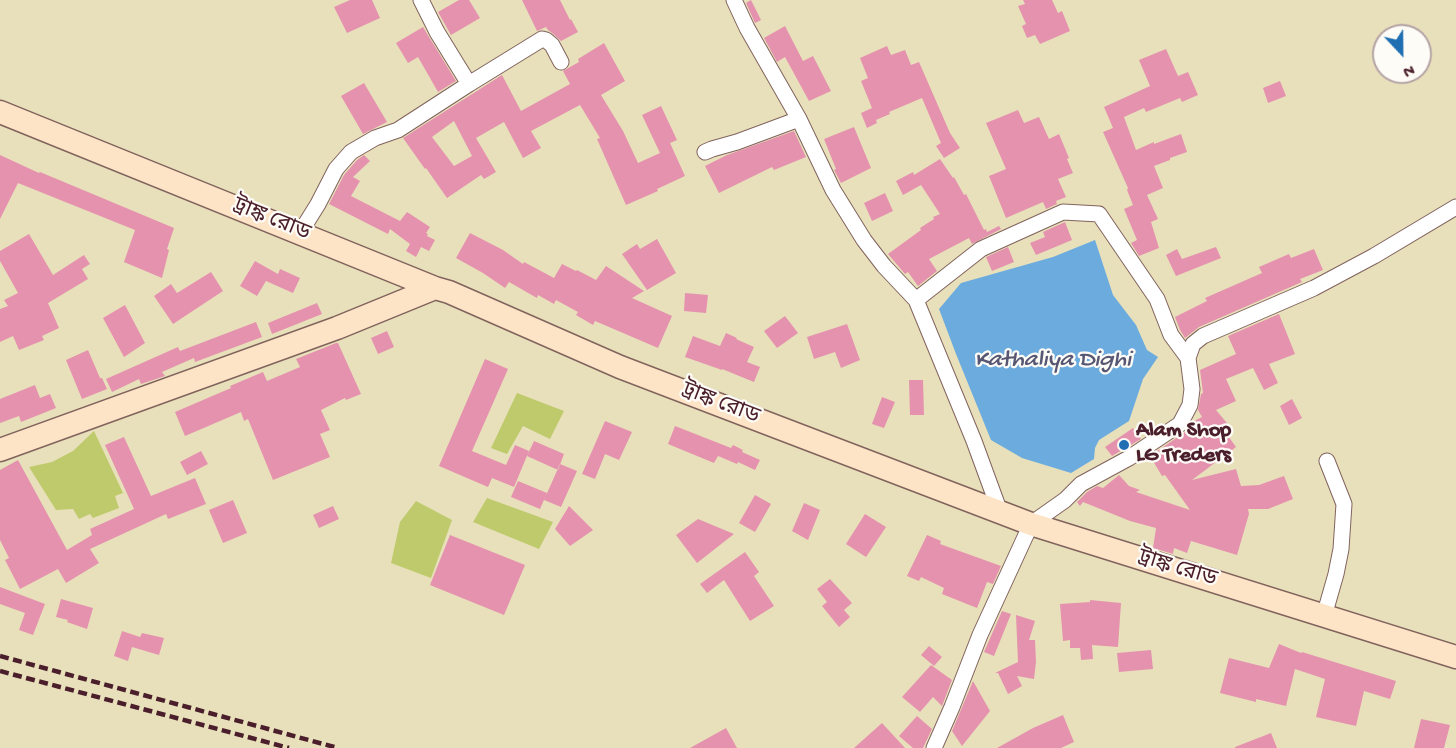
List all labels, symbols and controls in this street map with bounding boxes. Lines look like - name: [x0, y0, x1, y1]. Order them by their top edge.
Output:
- north arrow: [1372, 24, 1432, 84]
- text: N: [1400, 59, 1417, 80]
- street label: ট্রাঙ্ক রোড: [229, 194, 313, 248]
- water label: Kathaliya Dighi: [975, 347, 1131, 375]
- street label: ট্রাঙ্ক রোড: [677, 378, 763, 432]
- place label: Alam Shop LG Treders: [1136, 419, 1231, 470]
- marker: Alam Shop LG Treders: [1117, 438, 1131, 452]
- street label: ট্রাঙ্ক রোড: [1134, 546, 1220, 594]

